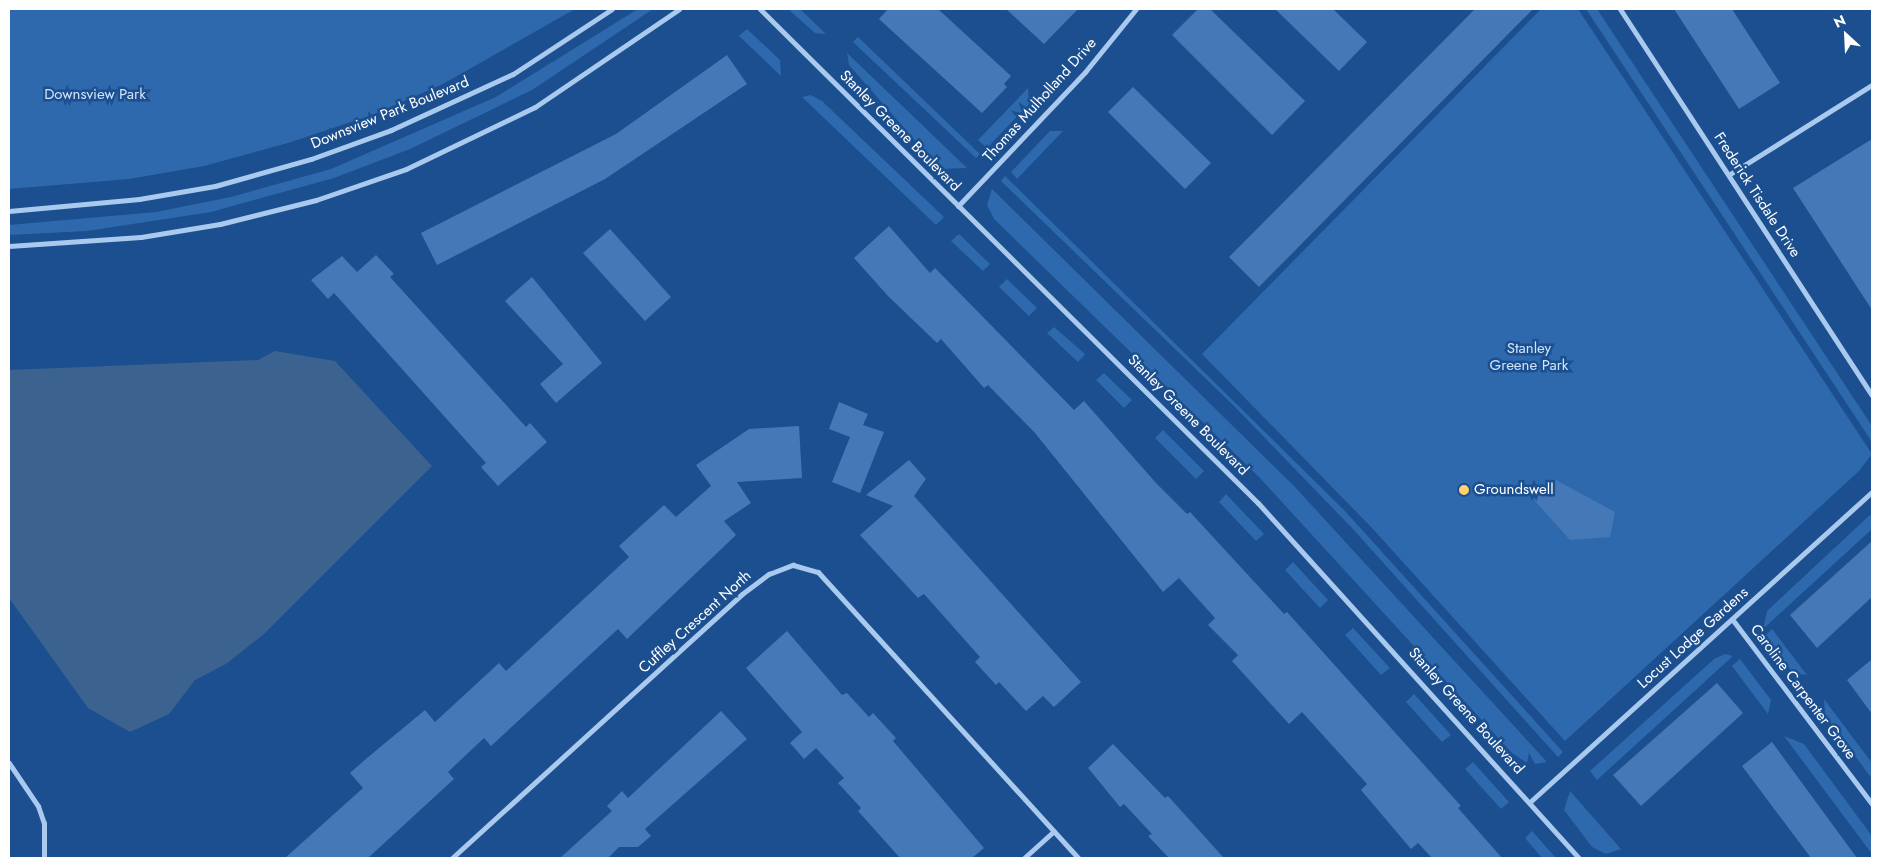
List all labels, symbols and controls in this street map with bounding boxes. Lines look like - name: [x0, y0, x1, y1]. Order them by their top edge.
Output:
- north arrow: [1821, 10, 1871, 60]
- text: N: [1830, 10, 1849, 33]
- street label: Thomas Mulholland Drive: [980, 34, 1100, 166]
- street label: Stanley Greene Boulevard: [836, 67, 964, 195]
- street label: Downsview Park Boulevard: [308, 73, 472, 153]
- park label: Downsview Park: [44, 86, 146, 104]
- street label: Frederick Tisdale Drive: [1710, 129, 1804, 261]
- park label: Stanley Greene Park: [1490, 339, 1568, 374]
- street label: Stanley Greene Boulevard: [1124, 351, 1252, 479]
- place label: Groundswell: [1474, 481, 1554, 499]
- marker: Groundswell: [1458, 484, 1470, 496]
- street label: Cuffley Crescent North: [635, 567, 755, 677]
- street label: Locust Lodge Gardens: [1634, 584, 1752, 692]
- street label: Caroline Carpenter Grove: [1746, 621, 1860, 763]
- street label: Stanley Greene Boulevard: [1404, 644, 1528, 778]

